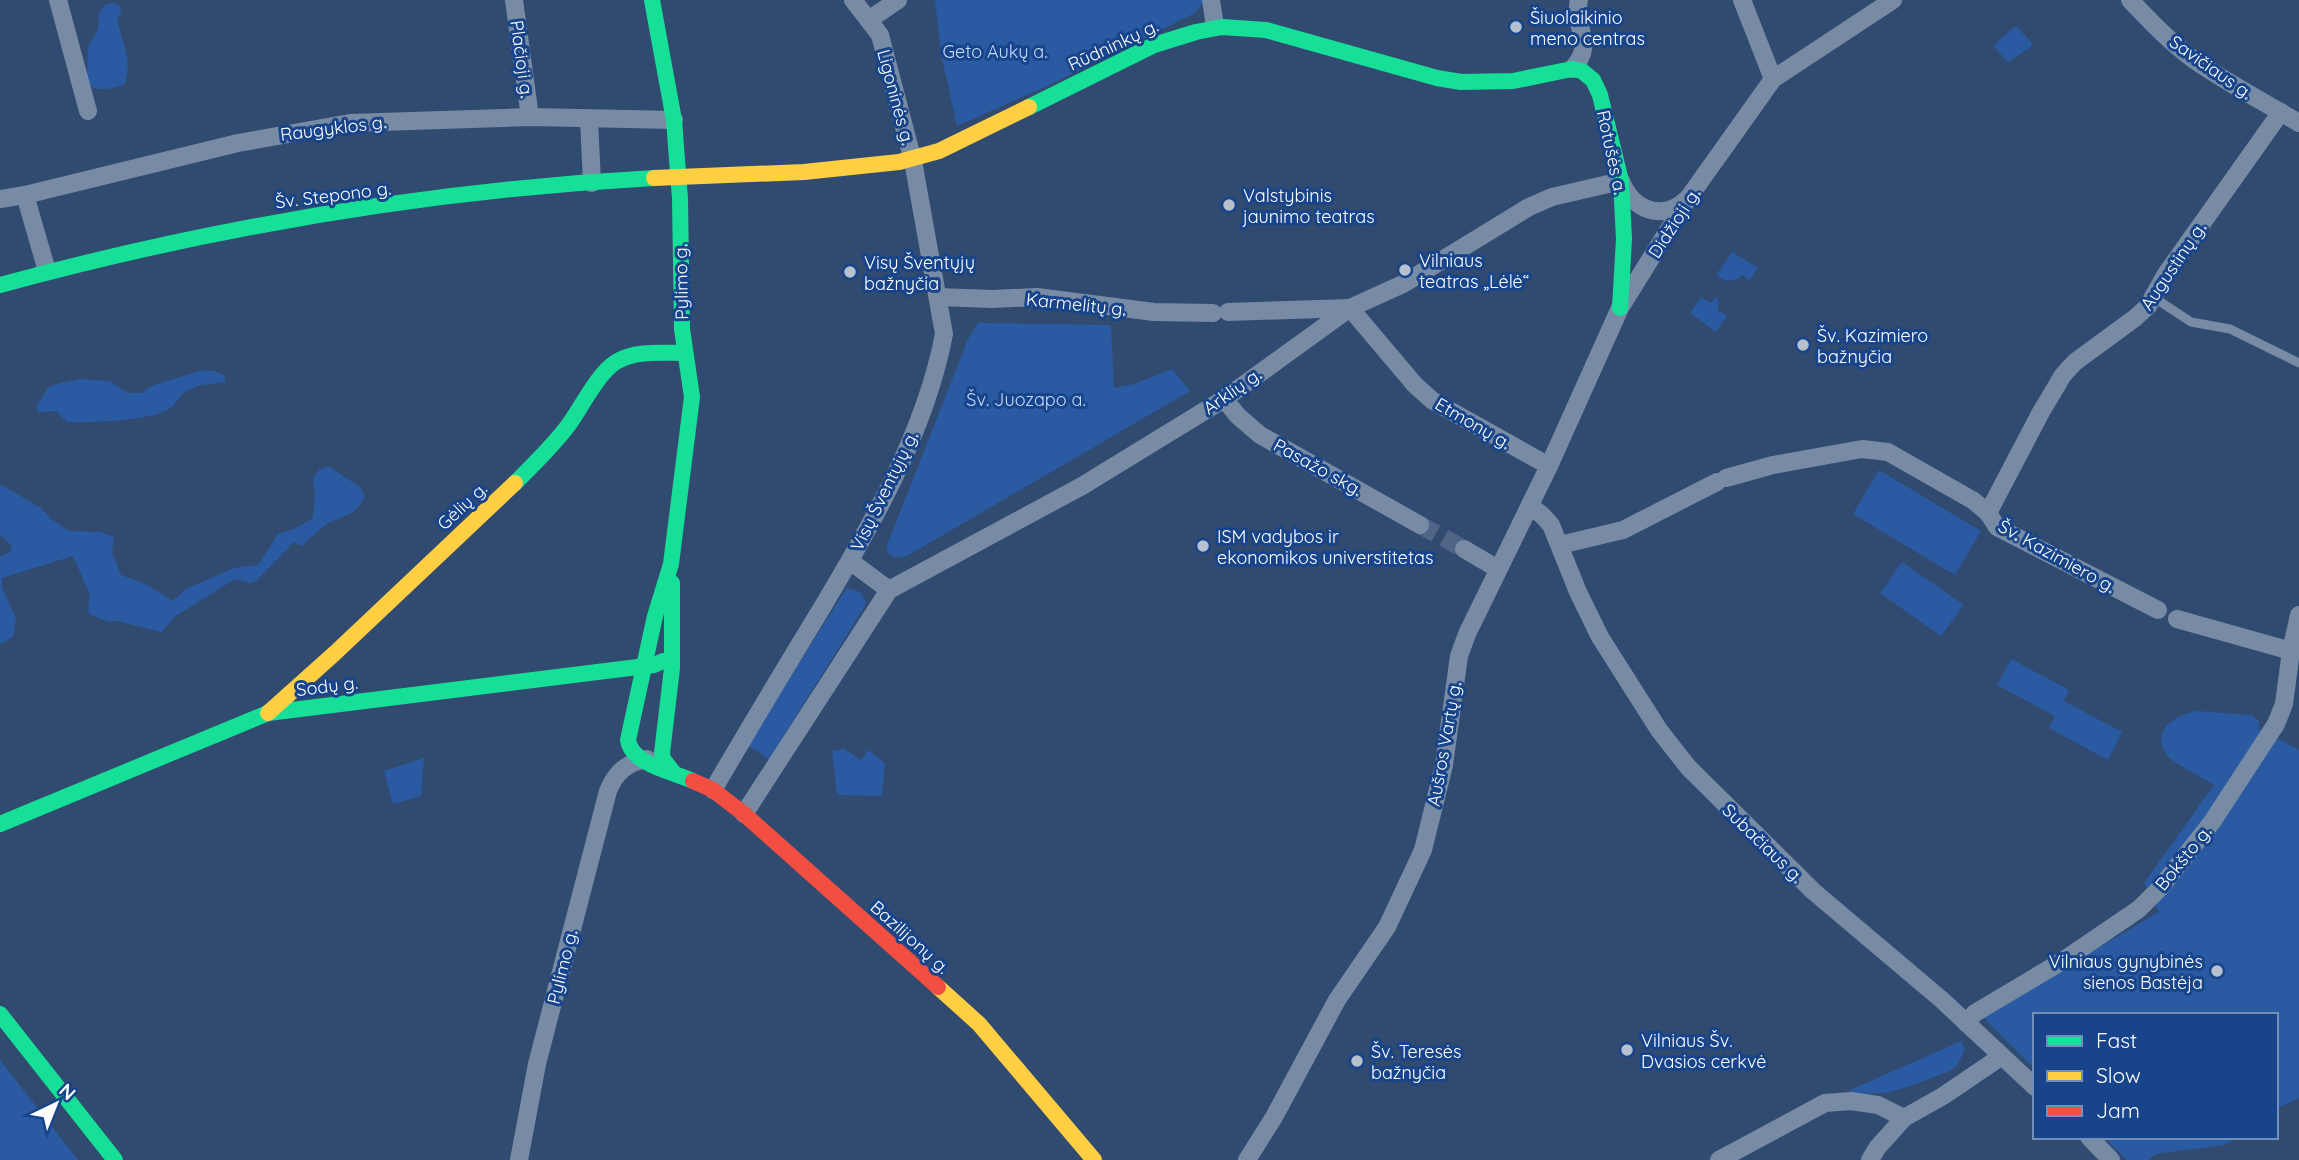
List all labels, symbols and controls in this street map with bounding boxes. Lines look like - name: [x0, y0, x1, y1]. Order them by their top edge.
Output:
- place label: Šiuolaikinio meno centras: [1530, 6, 1645, 50]
- street label: Rūdninkų g.: [1064, 14, 1162, 76]
- street label: Plačioji g.: [505, 19, 539, 99]
- marker: Šiuolaikinio meno centras: [1508, 19, 1524, 35]
- street label: Savičiaus g.: [2165, 30, 2257, 104]
- park label: Geto Aukų a.: [942, 40, 1048, 63]
- street label: Ligoninės g.: [872, 47, 920, 147]
- street label: Rotušės a.: [1592, 108, 1632, 196]
- street label: Raugyklos g.: [279, 110, 387, 146]
- street label: Šv. Stepono g.: [274, 176, 392, 214]
- place label: Valstybinis jaunimo teatras: [1242, 184, 1375, 228]
- street label: Didžioji g.: [1643, 184, 1705, 262]
- marker: Valstybinis jaunimo teatras: [1221, 197, 1237, 213]
- street label: Augustinų g.: [2135, 218, 2211, 314]
- street label: Pylimo g.: [669, 244, 693, 320]
- place label: Vilniaus teatras „Lėlė“: [1419, 249, 1529, 293]
- place label: Visų Šventųjų bažnyčia: [864, 251, 975, 295]
- marker: Vilniaus teatras „Lėlė“: [1397, 262, 1413, 278]
- marker: Visų Šventųjų bažnyčia: [842, 264, 858, 280]
- street label: Karmelitų g.: [1025, 287, 1127, 321]
- place label: Šv. Kazimiero bažnyčia: [1817, 324, 1928, 368]
- marker: Šv. Kazimiero bažnyčia: [1795, 337, 1811, 353]
- street label: Arklių g.: [1198, 363, 1266, 419]
- park label: Šv. Juozapo a.: [966, 388, 1086, 411]
- street label: Etmonų g.: [1431, 392, 1515, 454]
- street label: Visų Šventųjų g.: [845, 427, 923, 555]
- street label: Pasažo skg.: [1270, 433, 1366, 501]
- street label: Gėlių g.: [432, 477, 492, 535]
- street label: Šv. Kazimiero g.: [1994, 514, 2120, 598]
- place label: ISM vadybos ir ekonomikos universtitetas: [1217, 525, 1433, 569]
- marker: ISM vadybos ir ekonomikos universtitetas: [1195, 538, 1211, 554]
- street label: Sodų g.: [295, 671, 359, 701]
- street label: Aušros Vartų g.: [1422, 680, 1466, 808]
- street label: Subačiaus g.: [1718, 799, 1808, 887]
- street label: Bokšto g.: [2150, 821, 2216, 895]
- street label: Bazilijonų g.: [866, 895, 954, 979]
- street label: Pylimo g.: [542, 927, 582, 1007]
- place label: Vilniaus gynybinės sienos Bastėja: [2049, 950, 2203, 994]
- marker: Vilniaus gynybinės sienos Bastėja: [2209, 963, 2225, 979]
- legend: [2033, 1013, 2278, 1139]
- text: Fast: [2096, 1027, 2137, 1053]
- place label: Vilniaus Šv. Dvasios cerkvė: [1641, 1029, 1767, 1073]
- place label: Šv. Teresės bažnyčia: [1371, 1040, 1461, 1084]
- marker: Vilniaus Šv. Dvasios cerkvė: [1619, 1042, 1635, 1058]
- marker: Šv. Teresės bažnyčia: [1349, 1053, 1365, 1069]
- text: Slow: [2096, 1062, 2141, 1088]
- north arrow: [21, 1069, 91, 1139]
- text: N: [54, 1078, 81, 1105]
- text: Jam: [2096, 1097, 2140, 1123]

